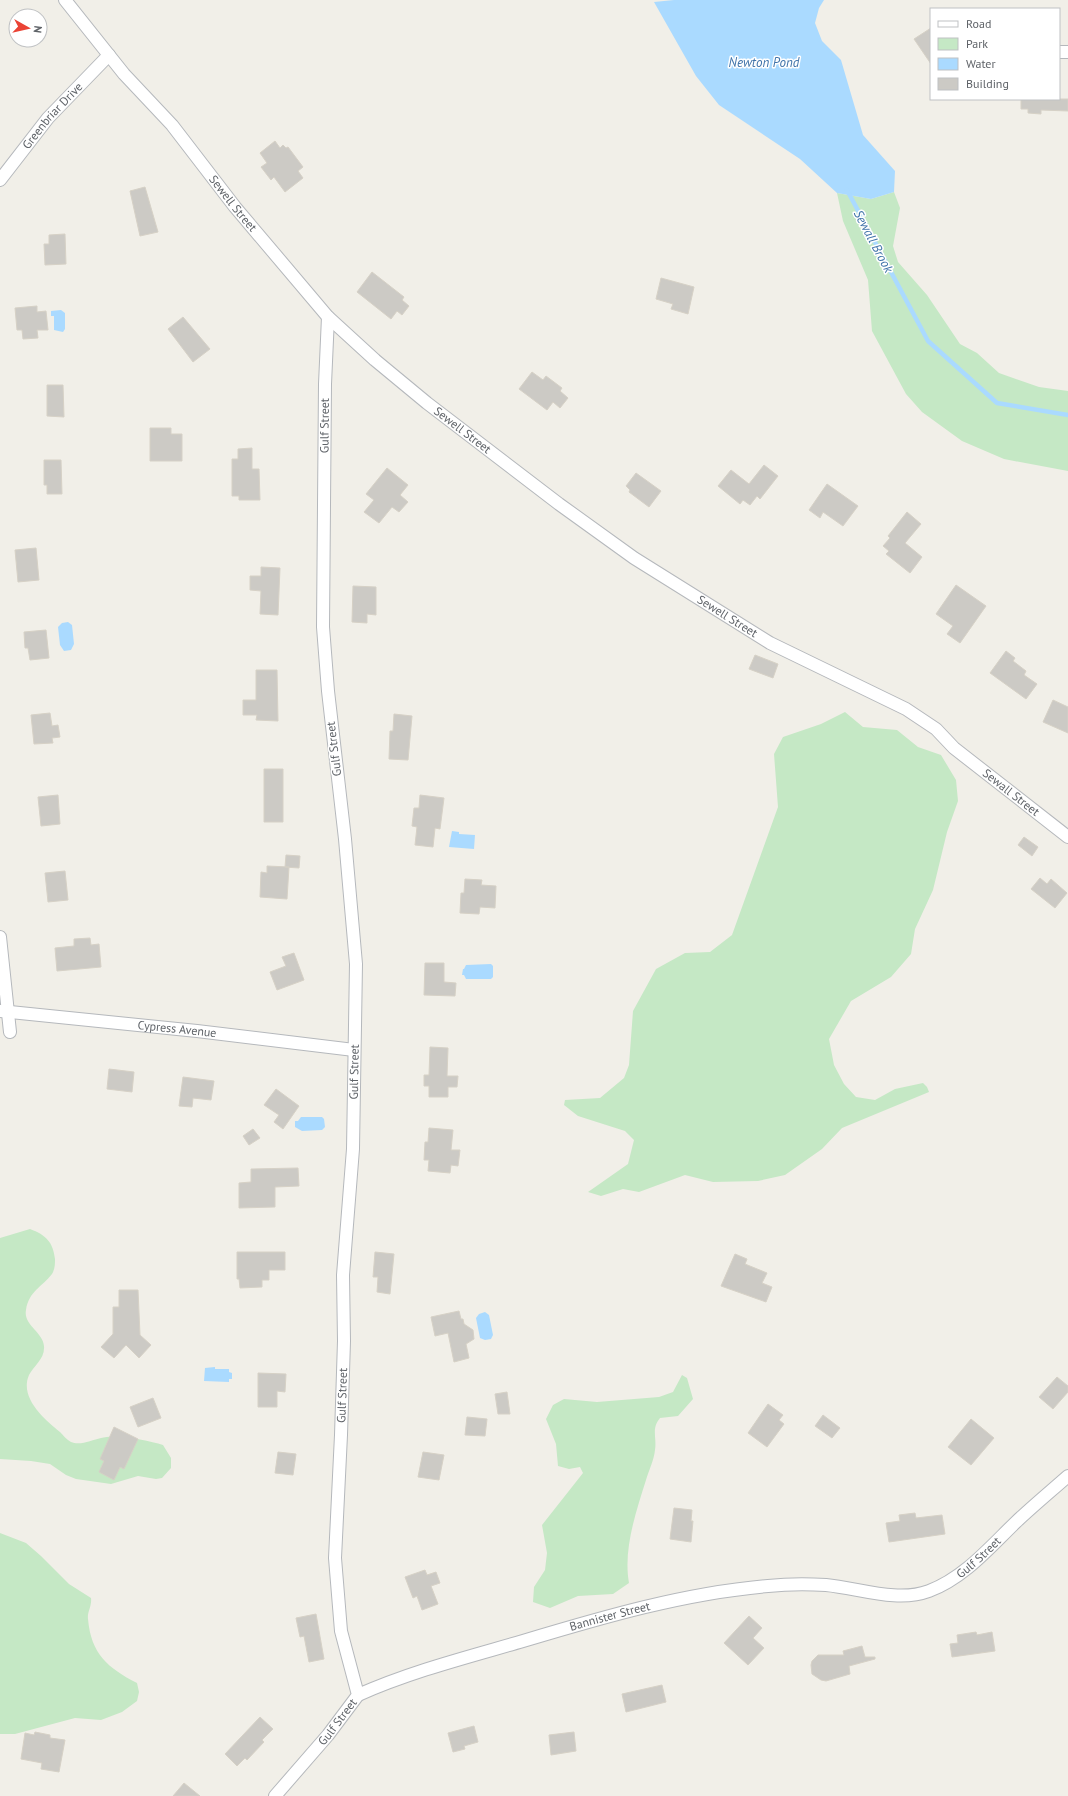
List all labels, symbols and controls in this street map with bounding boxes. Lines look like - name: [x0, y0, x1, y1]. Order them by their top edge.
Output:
- north arrow: [8, 8, 48, 48]
- legend: [930, 8, 1060, 100]
- text: Road: [966, 16, 991, 31]
- text: N: [30, 25, 45, 34]
- text: Park: [966, 36, 988, 51]
- water label: Newton Pond: [729, 54, 800, 71]
- text: Water: [966, 56, 996, 71]
- text: Building: [966, 76, 1009, 91]
- street label: Greenbriar Drive: [19, 79, 85, 152]
- street label: Sewell Street: [206, 172, 260, 234]
- water label: Sewall Brook: [850, 207, 898, 277]
- street label: Gulf Street: [316, 398, 332, 453]
- street label: Sewell Street: [431, 403, 494, 456]
- street label: Sewell Street: [695, 592, 760, 640]
- street label: Gulf Street: [323, 721, 344, 777]
- street label: Sewall Street: [980, 765, 1043, 819]
- street label: Cypress Avenue: [137, 1017, 217, 1040]
- street label: Gulf Street: [346, 1044, 362, 1100]
- street label: Gulf Street: [333, 1368, 350, 1423]
- street label: Gulf Street: [953, 1533, 1004, 1581]
- street label: Bannister Street: [568, 1598, 651, 1634]
- street label: Gulf Street: [315, 1695, 360, 1748]

